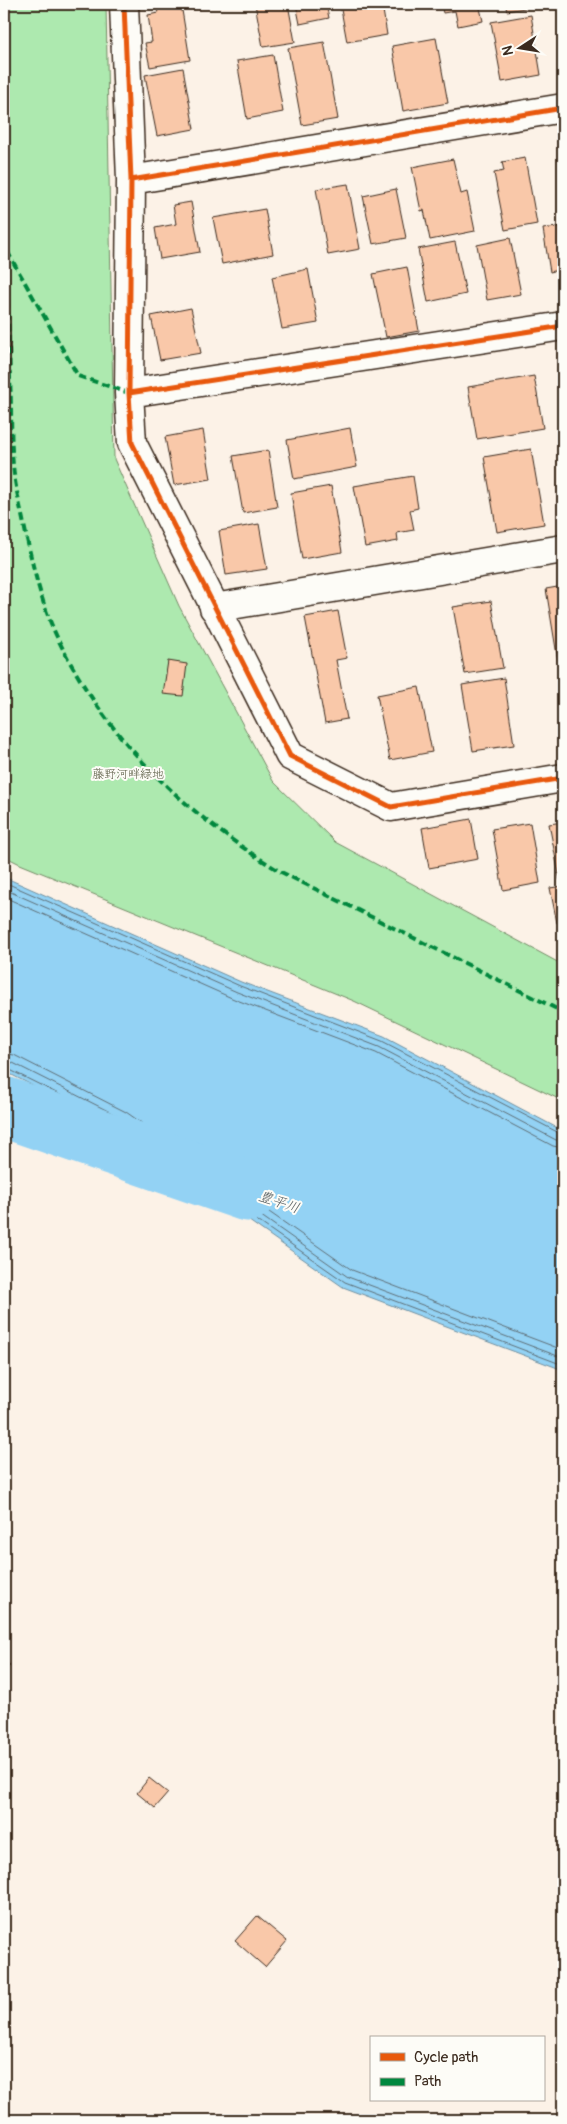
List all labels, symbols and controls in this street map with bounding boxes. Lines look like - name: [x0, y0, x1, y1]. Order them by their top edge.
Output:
- north arrow: [494, 22, 544, 72]
- text: N: [498, 44, 517, 57]
- park label: 藤野河畔緑地: [92, 767, 164, 782]
- water label: 豊平川: [256, 1187, 302, 1217]
- legend: [370, 2036, 544, 2102]
- text: Cycle path: [414, 2048, 478, 2067]
- text: Path: [414, 2072, 441, 2091]

